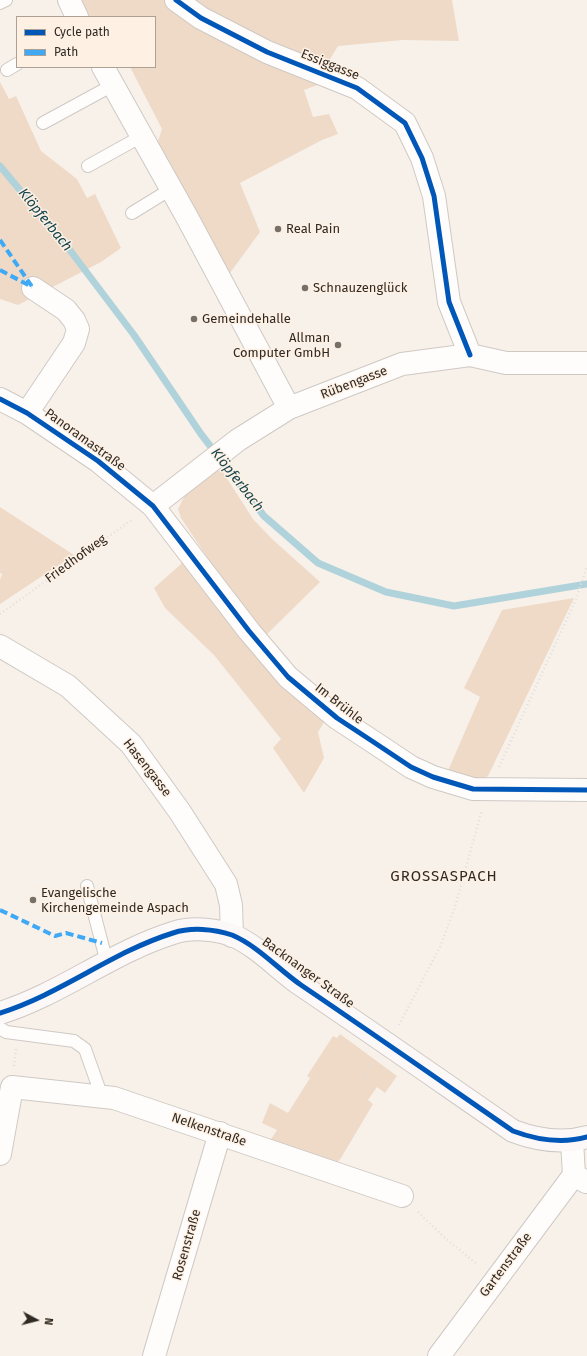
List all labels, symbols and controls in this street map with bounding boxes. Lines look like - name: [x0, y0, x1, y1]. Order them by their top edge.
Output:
- legend: [16, 16, 156, 68]
- text: Cycle path: [54, 25, 110, 39]
- text: Path: [54, 45, 78, 59]
- street label: Essiggasse: [298, 46, 362, 84]
- water label: Klöpferbach: [15, 185, 75, 255]
- place label: Real Pain: [286, 221, 340, 237]
- marker: Real Pain: [273, 224, 283, 234]
- place label: Schnauzenglück: [313, 280, 407, 296]
- marker: Schnauzenglück: [300, 283, 310, 293]
- place label: Gemeindehalle: [202, 311, 291, 327]
- marker: Gemeindehalle: [189, 314, 199, 324]
- place label: Allman Computer GmbH: [233, 330, 330, 361]
- marker: Allman Computer GmbH: [333, 340, 343, 350]
- street label: Rübengasse: [318, 363, 390, 403]
- street label: Panoramastraße: [42, 405, 128, 475]
- water label: Klöpferbach: [207, 445, 267, 515]
- street label: Friedhofweg: [42, 531, 110, 587]
- street label: Im Brühle: [312, 680, 366, 728]
- street label: Hasengasse: [120, 736, 174, 800]
- district label: GROSSASPACH: [390, 868, 498, 886]
- place label: Evangelische Kirchengemeinde Aspach: [41, 885, 189, 916]
- marker: Evangelische Kirchengemeinde Aspach: [28, 895, 38, 905]
- street label: Backnanger Straße: [259, 934, 357, 1012]
- street label: Nelkenstraße: [169, 1110, 249, 1150]
- street label: Rosenstraße: [169, 1208, 205, 1282]
- street label: Gartenstraße: [477, 1230, 535, 1300]
- north arrow: [16, 1300, 56, 1340]
- text: N: [42, 1317, 55, 1326]

